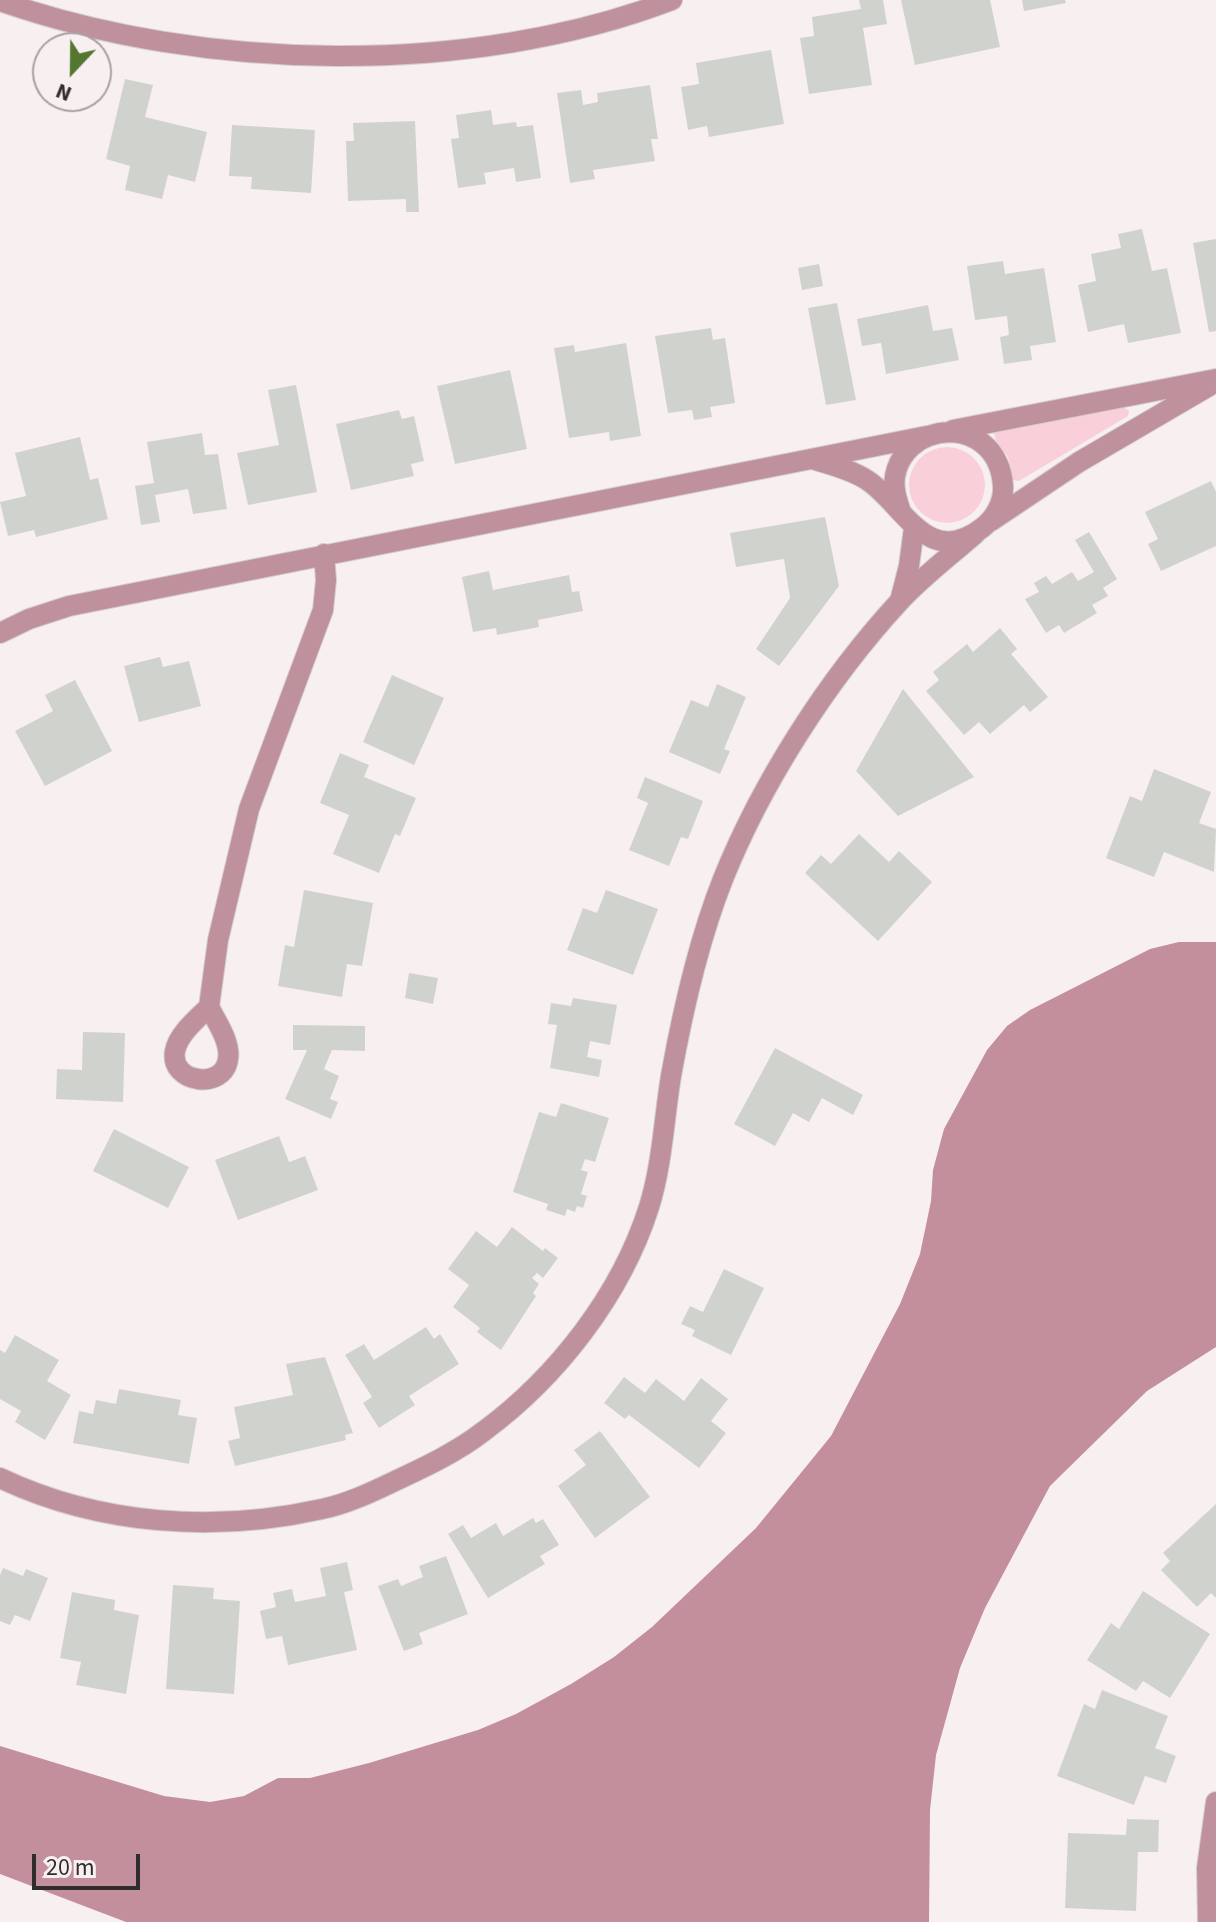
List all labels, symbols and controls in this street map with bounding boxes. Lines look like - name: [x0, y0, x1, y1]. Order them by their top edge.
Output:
- north arrow: [32, 32, 112, 112]
- text: N: [51, 75, 77, 110]
- scale bar: [36, 1838, 144, 1888]
- text: 20 m: [46, 1850, 95, 1885]

